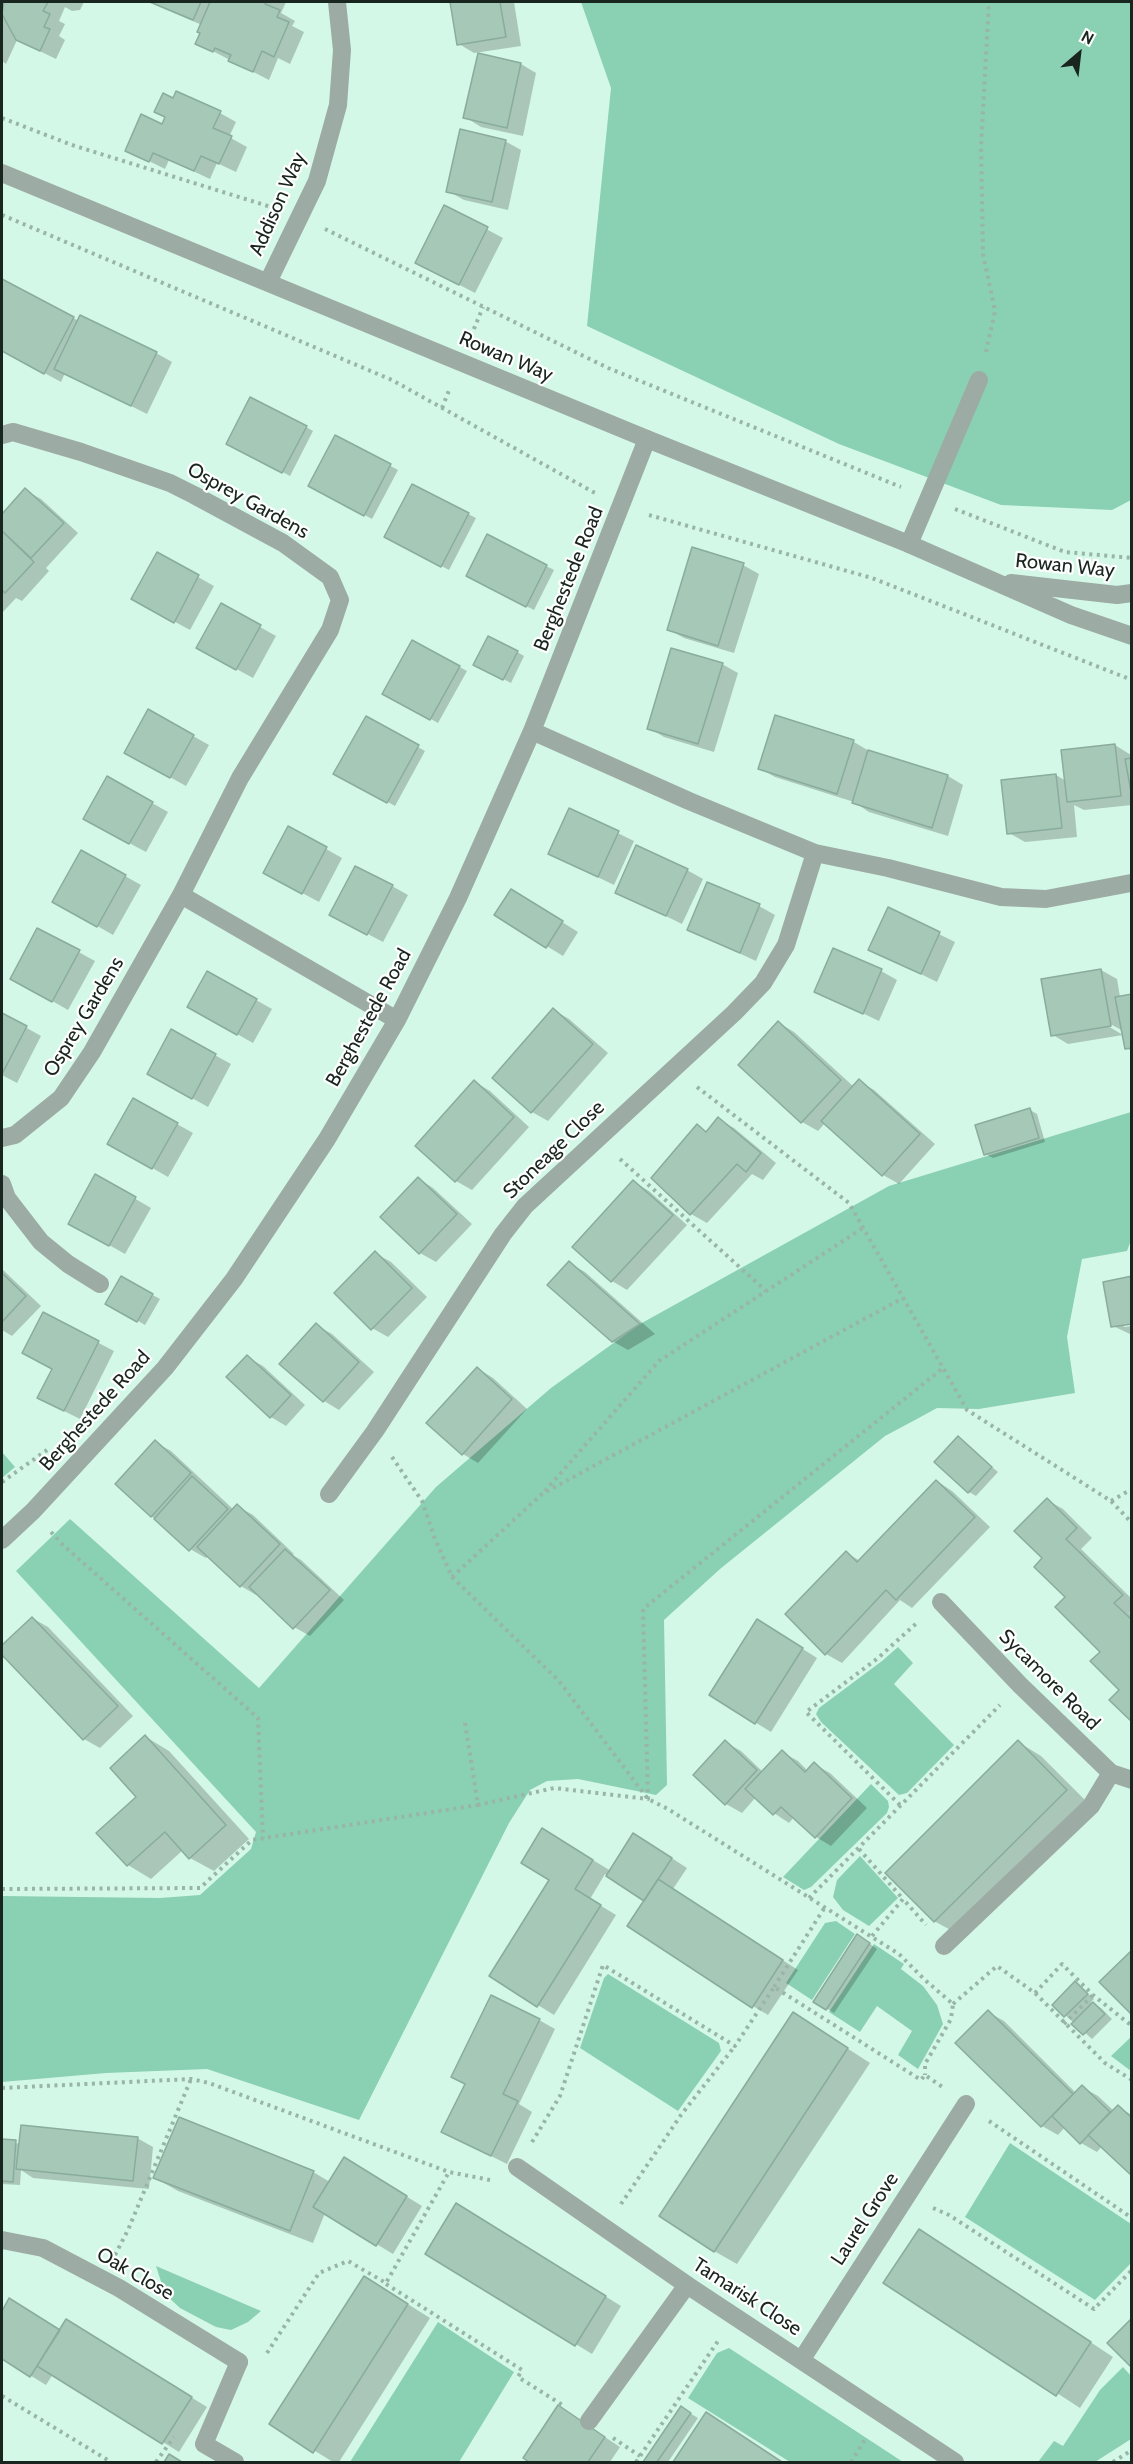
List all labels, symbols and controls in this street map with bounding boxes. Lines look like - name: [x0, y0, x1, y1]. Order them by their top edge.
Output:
- north arrow: [1049, 24, 1109, 84]
- text: N: [1078, 27, 1097, 49]
- street label: Addison Way: [244, 148, 312, 260]
- street label: Rowan Way: [455, 326, 557, 388]
- street label: Osprey Gardens: [183, 458, 313, 544]
- street label: Berghestede Road: [529, 503, 609, 655]
- street label: Rowan Way: [1014, 549, 1116, 583]
- street label: Berghestede Road: [321, 945, 417, 1091]
- street label: Osprey Gardens: [39, 953, 129, 1081]
- street label: Stoneage Close: [498, 1096, 610, 1204]
- street label: Berghestede Road: [35, 1346, 155, 1476]
- street label: Sycamore Road: [994, 1625, 1104, 1735]
- street label: Laurel Grove: [826, 2168, 904, 2270]
- street label: Oak Close: [92, 2242, 178, 2306]
- street label: Tamarisk Close: [688, 2253, 806, 2341]

